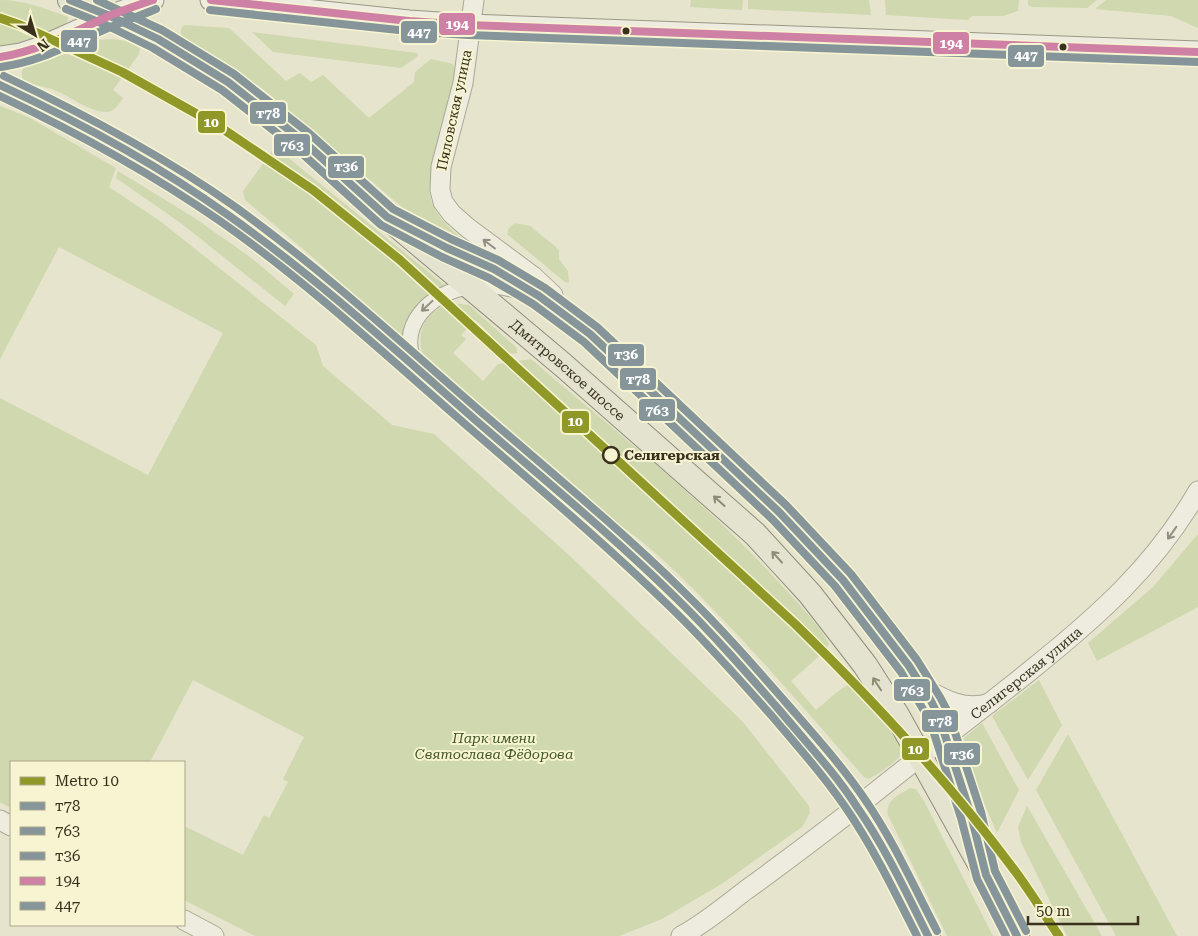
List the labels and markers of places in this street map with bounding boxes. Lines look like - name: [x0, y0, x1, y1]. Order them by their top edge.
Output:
- unlabelled marker: [621, 26, 631, 36]
- unlabelled marker: [1058, 42, 1068, 52]
- marker: Селигерская: [602, 446, 620, 464]
- place label: Селигерская: [624, 447, 720, 463]

